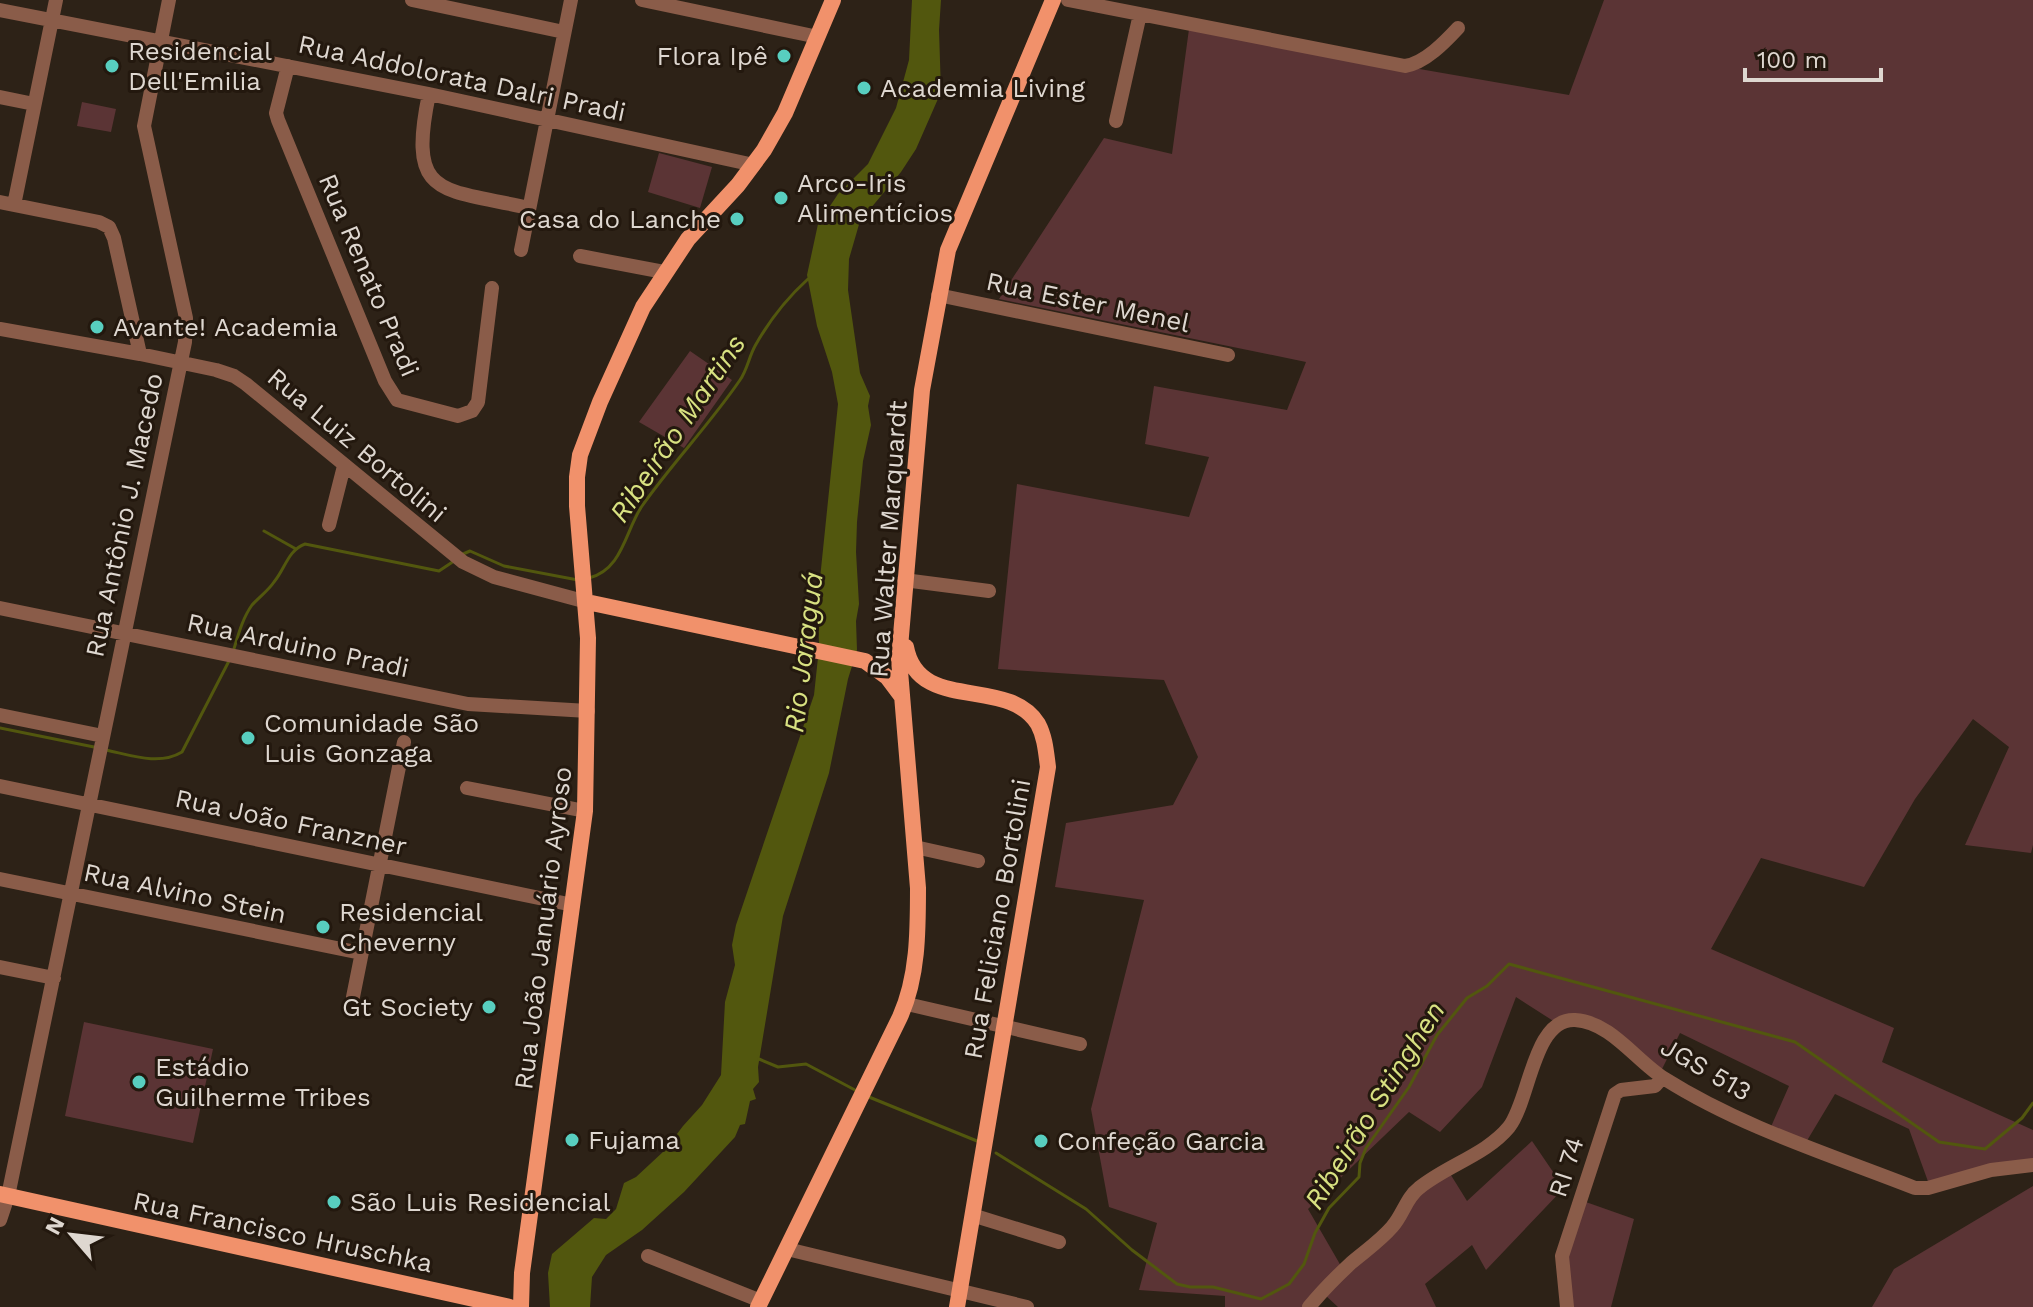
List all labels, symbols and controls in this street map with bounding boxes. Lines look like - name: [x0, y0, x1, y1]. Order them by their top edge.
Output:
- street label: Rua Addolorata Dalri Pradi: [296, 29, 628, 127]
- scale bar: [1745, 32, 1881, 82]
- place label: Residencial Dell'Emilia: [128, 36, 272, 96]
- place label: Flora Ipê: [656, 41, 768, 71]
- text: 100 m: [1757, 46, 1827, 74]
- marker: Flora Ipê: [775, 47, 793, 65]
- marker: Residencial Dell'Emilia: [103, 57, 121, 75]
- place label: Academia Living: [880, 73, 1085, 103]
- marker: Academia Living: [855, 79, 873, 97]
- place label: Arco-Iris Alimentícios: [797, 168, 953, 228]
- street label: Rua Renato Pradi: [313, 169, 425, 381]
- marker: Arco-Iris Alimentícios: [772, 189, 790, 207]
- place label: Casa do Lanche: [519, 204, 721, 234]
- marker: Casa do Lanche: [728, 210, 746, 228]
- street label: Rua Ester Menel: [984, 266, 1192, 338]
- place label: Avante! Academia: [113, 312, 338, 342]
- marker: Avante! Academia: [88, 318, 106, 336]
- water label: Ribeirão Martins: [602, 328, 752, 528]
- street label: Rua Luiz Bortolini: [262, 362, 452, 528]
- street label: Rua Antônio J. Macedo: [79, 370, 169, 660]
- street label: Rua Walter Marquardt: [863, 399, 913, 679]
- water label: Rio Jaraguá: [777, 570, 830, 734]
- street label: Rua Arduino Pradi: [184, 607, 412, 683]
- place label: Comunidade São Luis Gonzaga: [264, 708, 479, 768]
- marker: Comunidade São Luis Gonzaga: [239, 729, 257, 747]
- street label: Rua João Januário Ayroso: [508, 765, 578, 1091]
- street label: Rua Feliciano Bortolini: [958, 777, 1036, 1061]
- street label: Rua João Franzner: [172, 783, 410, 861]
- street label: Rua Alvino Stein: [81, 857, 289, 929]
- place label: Residencial Cheverny: [339, 897, 483, 957]
- marker: Residencial Cheverny: [314, 918, 332, 936]
- place label: Gt Society: [342, 992, 474, 1022]
- water label: Ribeirão Stinghen: [1297, 995, 1452, 1215]
- marker: Gt Society: [480, 998, 498, 1016]
- street label: JGS 513: [1655, 1031, 1757, 1107]
- place label: Estádio Guilherme Tribes: [155, 1052, 371, 1112]
- marker: Estádio Guilherme Tribes: [130, 1073, 148, 1091]
- place label: Fujama: [588, 1125, 680, 1155]
- place label: Confeção Garcia: [1057, 1126, 1265, 1156]
- marker: Fujama: [563, 1131, 581, 1149]
- marker: Confeção Garcia: [1032, 1132, 1050, 1150]
- street label: RI 74: [1542, 1133, 1590, 1201]
- street label: Rua Francisco Hruschka: [131, 1186, 436, 1278]
- place label: São Luis Residencial: [350, 1187, 610, 1217]
- marker: São Luis Residencial: [325, 1193, 343, 1211]
- north arrow: [32, 1195, 112, 1275]
- text: N: [40, 1213, 70, 1239]

